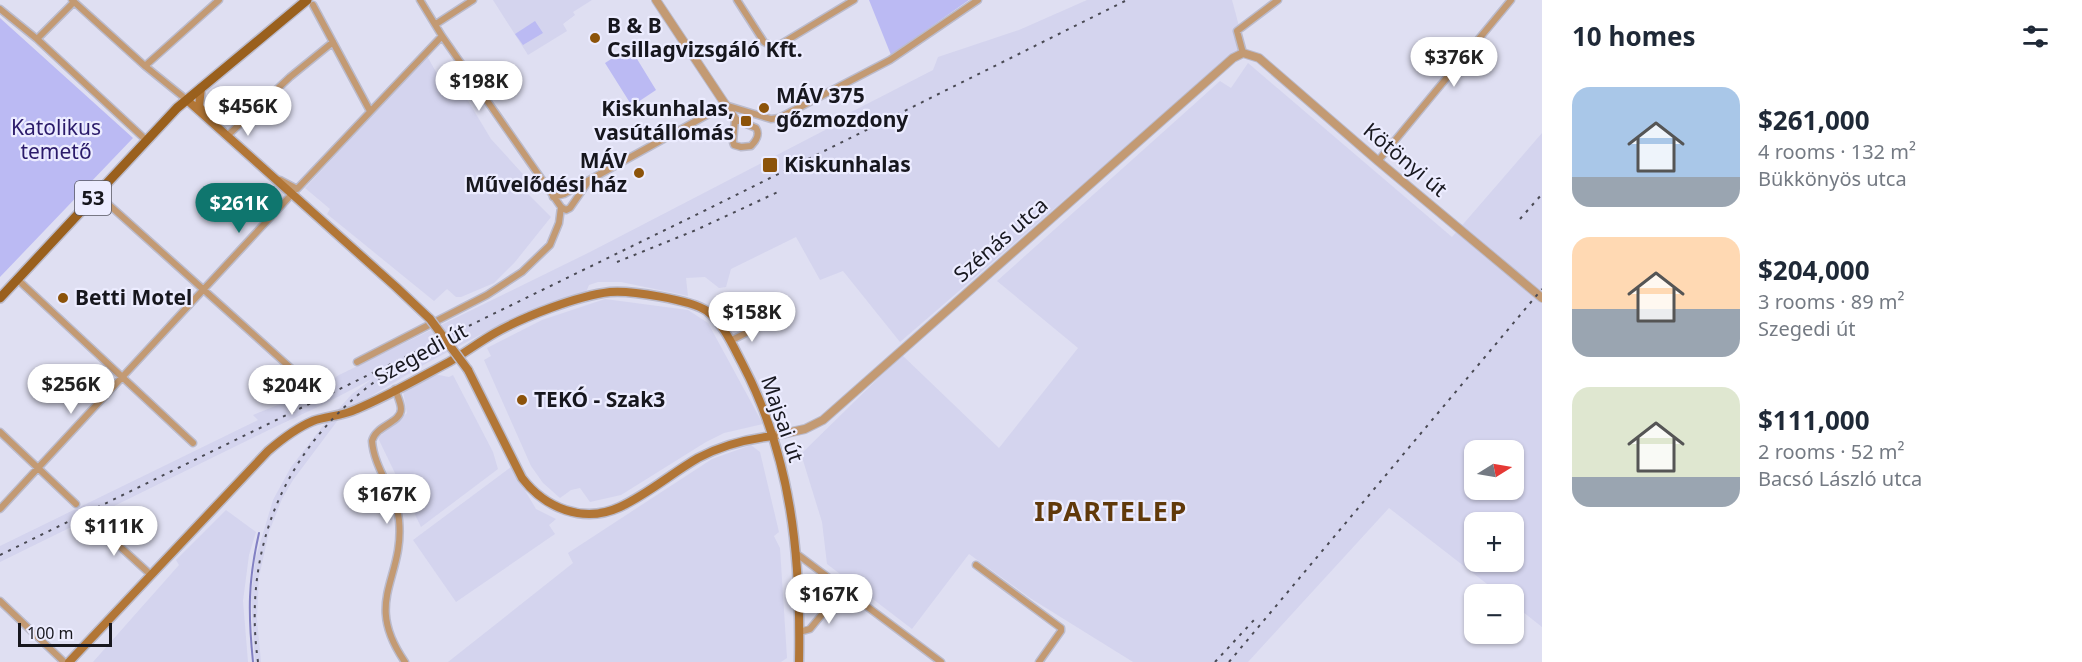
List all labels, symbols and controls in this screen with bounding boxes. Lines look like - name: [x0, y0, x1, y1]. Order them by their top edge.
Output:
- place label: B & B Csillagvizsgáló Kft.: [607, 11, 803, 63]
- text: 10 homes: [1572, 18, 1696, 54]
- icon: filters: [2019, 20, 2052, 53]
- marker: B & B Csillagvizsgáló Kft.: [588, 31, 602, 45]
- pin: $376K: [1412, 37, 1496, 88]
- text: $376K: [1424, 43, 1484, 70]
- pin: $198K: [437, 61, 521, 112]
- text: $198K: [449, 67, 509, 94]
- place label: MÁV 375 gőzmozdony: [776, 81, 908, 133]
- pin: $456K: [206, 86, 290, 137]
- text: $456K: [218, 92, 278, 119]
- place label: Kiskunhalas, vasútállomás: [594, 94, 734, 146]
- marker: MÁV 375 gőzmozdony: [757, 101, 771, 115]
- text: $261,000: [1758, 102, 1870, 138]
- icon: home: [1620, 111, 1692, 183]
- park label: Katolikus temető: [11, 113, 101, 165]
- marker: Kiskunhalas, vasútállomás: [739, 114, 753, 128]
- street label: Kötönyi út: [1358, 116, 1454, 203]
- text: 4 rooms · 132 m²: [1758, 138, 1916, 165]
- place label: MÁV Művelődési ház: [465, 146, 627, 198]
- place label: Kiskunhalas: [784, 150, 911, 178]
- marker: Kiskunhalas: [761, 156, 779, 174]
- text: Bükkönyös utca: [1758, 165, 1907, 192]
- marker: MÁV Művelődési ház: [632, 166, 646, 180]
- road number: 53: [75, 181, 111, 215]
- pin: $261K: [197, 183, 281, 234]
- text: $261K: [209, 189, 269, 216]
- street label: Szénás utca: [947, 191, 1053, 288]
- text: $204,000: [1758, 252, 1870, 288]
- icon: home: [1620, 261, 1692, 333]
- place label: Betti Motel: [75, 283, 192, 311]
- text: 3 rooms · 89 m²: [1758, 288, 1905, 315]
- marker: Betti Motel: [56, 291, 70, 305]
- pin: $158K: [710, 292, 794, 343]
- text: $158K: [722, 298, 782, 325]
- text: Szegedi út: [1758, 315, 1855, 342]
- street label: Szegedi út: [369, 316, 472, 390]
- pin: $256K: [29, 364, 113, 415]
- pin: $204K: [250, 365, 334, 416]
- text: $256K: [41, 370, 101, 397]
- text: $204K: [262, 371, 322, 398]
- street label: Majsai út: [755, 372, 811, 466]
- place label: TEKÓ - Szak3: [534, 385, 665, 413]
- marker: TEKÓ - Szak3: [515, 393, 529, 407]
- text: $111,000: [1758, 402, 1870, 438]
- icon: home: [1620, 411, 1692, 483]
- text: 2 rooms · 52 m²: [1758, 438, 1905, 465]
- north arrow: [1464, 440, 1524, 500]
- map controls: [1464, 440, 1524, 644]
- text: Bacsó László utca: [1758, 465, 1922, 492]
- pin: $167K: [345, 474, 429, 525]
- text: $167K: [357, 480, 417, 507]
- district label: IPARTELEP: [1034, 492, 1188, 529]
- pin: $111K: [72, 506, 156, 557]
- text: $111K: [84, 512, 144, 539]
- button: +: [1464, 512, 1524, 572]
- pin: $167K: [787, 574, 871, 625]
- text: $167K: [799, 580, 859, 607]
- button: −: [1464, 584, 1524, 644]
- scale bar: [18, 620, 112, 648]
- text: 100 m: [27, 622, 74, 644]

